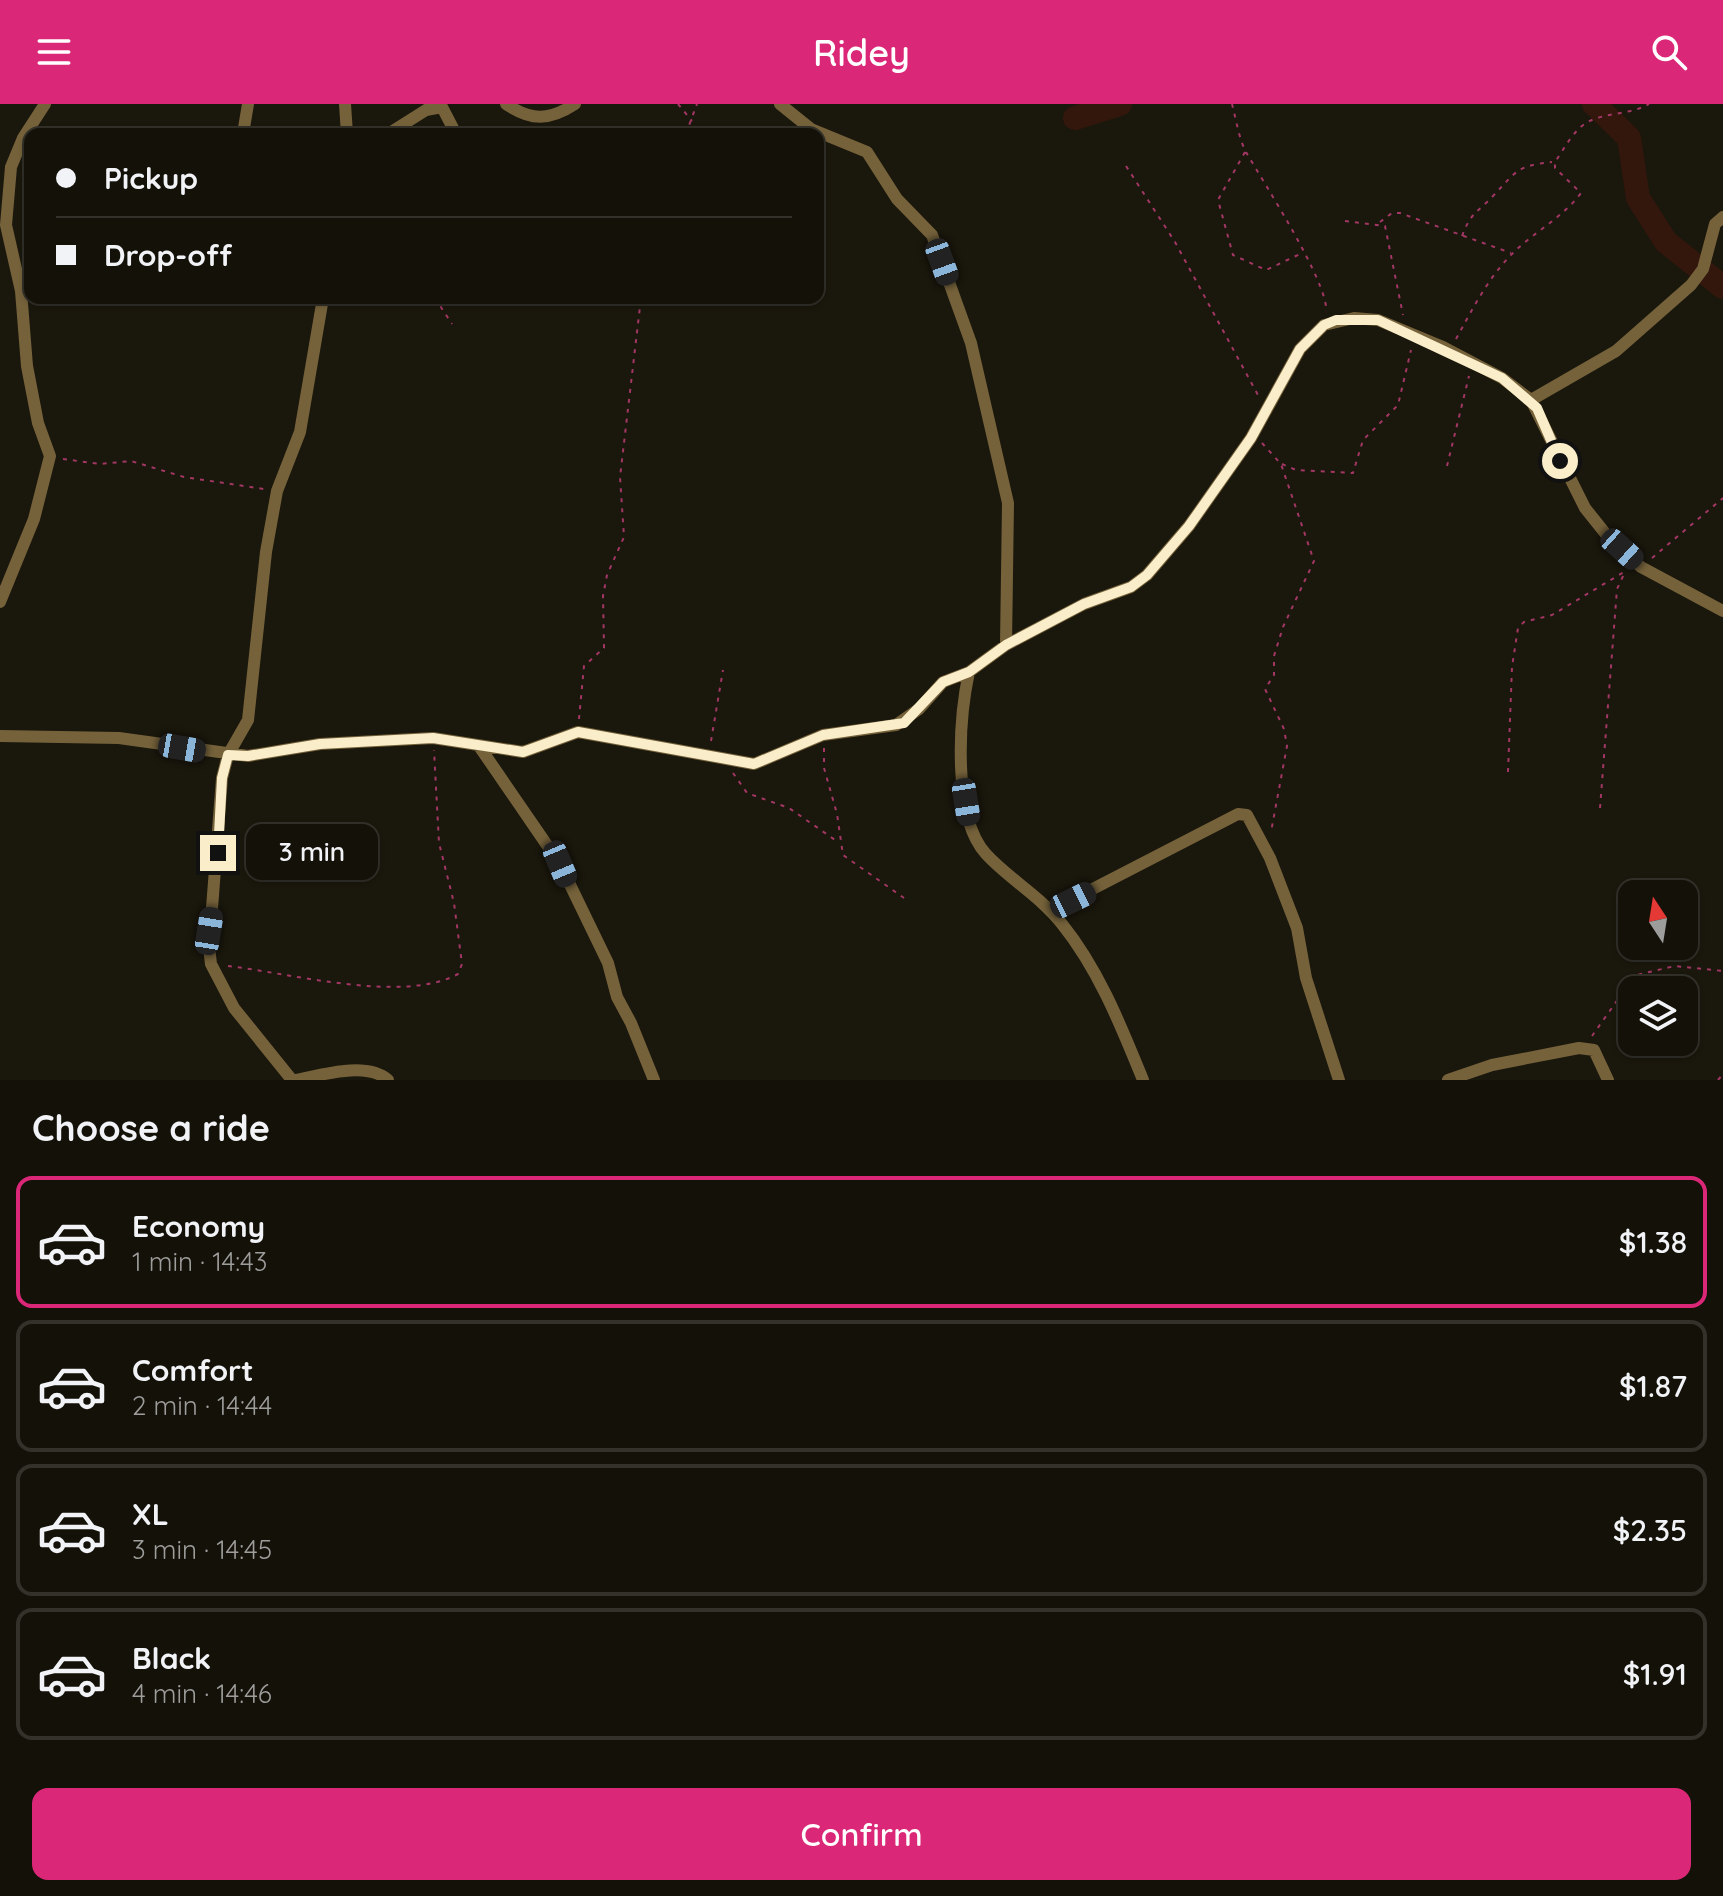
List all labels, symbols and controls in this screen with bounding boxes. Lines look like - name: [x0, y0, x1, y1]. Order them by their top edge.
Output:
- icon: menu: [32, 30, 76, 74]
- text: Ridey: [813, 30, 910, 75]
- icon: search: [1647, 30, 1691, 74]
- text: Pickup: [104, 159, 198, 197]
- car: [923, 235, 961, 289]
- text: Drop-off: [104, 236, 232, 274]
- route start: [1542, 443, 1578, 479]
- car: [1596, 524, 1648, 574]
- car: [156, 732, 208, 764]
- car: [950, 776, 982, 828]
- callout: 3 min: [246, 825, 378, 881]
- route end: [200, 835, 236, 871]
- text: 3 min: [279, 835, 345, 868]
- car: [540, 837, 580, 891]
- car: [1046, 879, 1100, 921]
- north arrow: [1618, 880, 1698, 960]
- map controls: [1618, 880, 1698, 1056]
- car: [193, 905, 225, 957]
- button: layers: [1618, 976, 1698, 1056]
- text: Choose a ride: [32, 1105, 270, 1150]
- icon: car: [36, 1206, 108, 1278]
- text: Economy: [132, 1207, 265, 1245]
- text: $1.38: [1619, 1223, 1687, 1261]
- text: 1 min · 14:43: [132, 1245, 267, 1278]
- icon: car: [36, 1350, 108, 1422]
- text: Comfort: [132, 1351, 253, 1389]
- text: $1.87: [1619, 1367, 1687, 1405]
- text: 2 min · 14:44: [132, 1389, 272, 1422]
- icon: car: [36, 1494, 108, 1566]
- text: XL: [132, 1495, 169, 1533]
- text: $2.35: [1613, 1511, 1687, 1549]
- text: 3 min · 14:45: [132, 1533, 272, 1566]
- icon: car: [36, 1638, 108, 1710]
- text: Black: [132, 1639, 211, 1677]
- text: $1.91: [1623, 1655, 1687, 1693]
- text: 4 min · 14:46: [132, 1677, 272, 1710]
- button: Confirm: [32, 1788, 1691, 1880]

